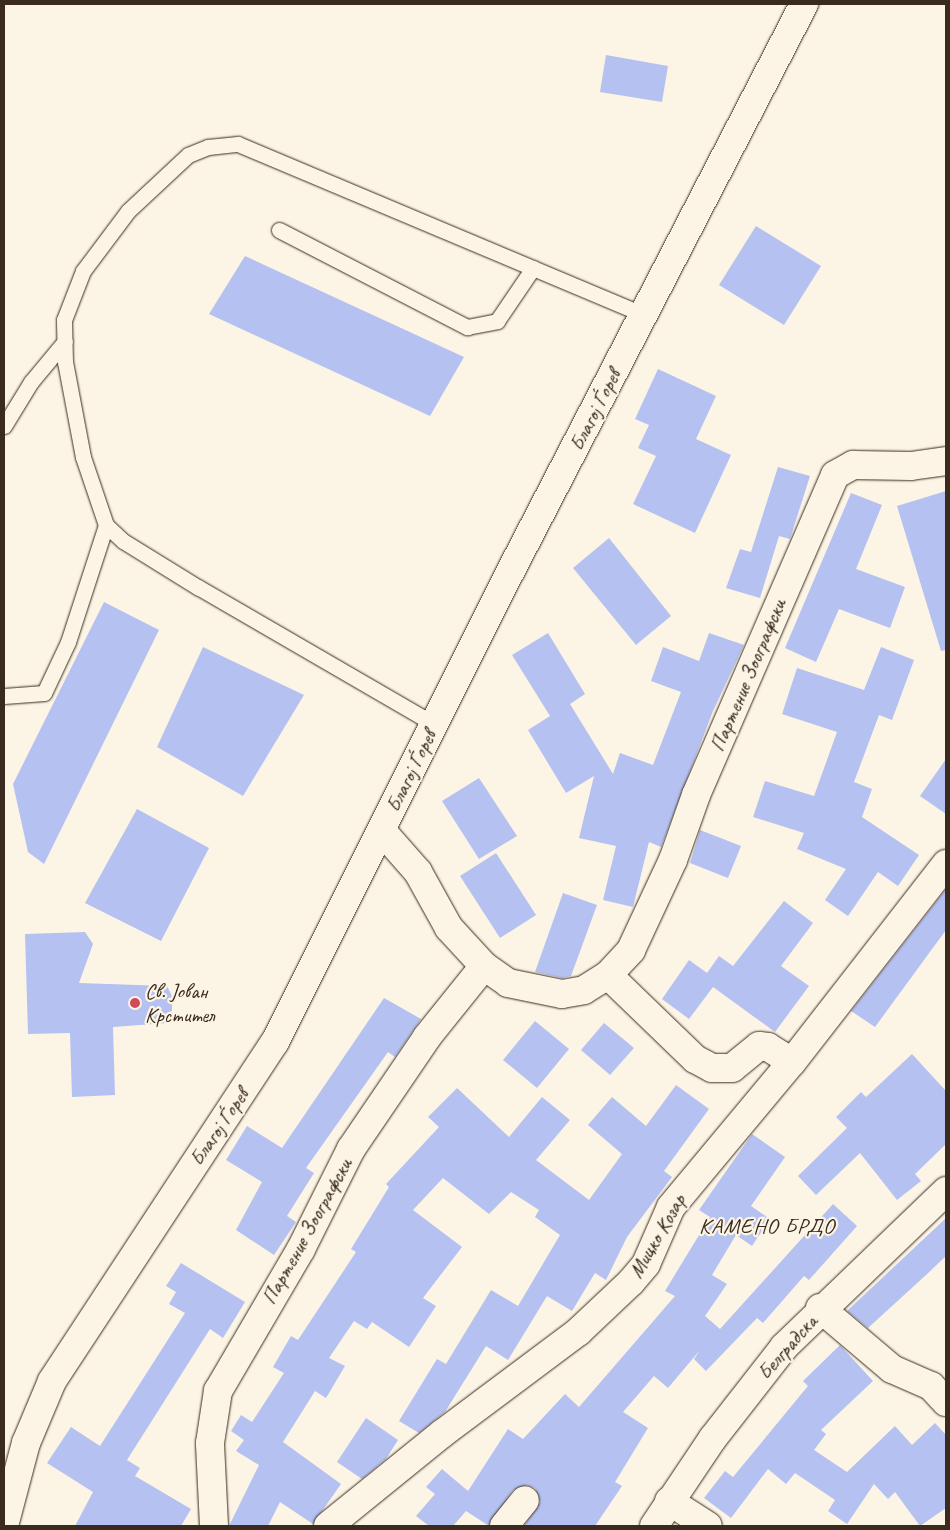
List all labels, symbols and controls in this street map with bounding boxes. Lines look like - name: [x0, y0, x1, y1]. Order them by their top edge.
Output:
- street label: Благој Ѓорев: [564, 365, 626, 455]
- street label: Партение Зоографски: [705, 596, 791, 754]
- street label: Благој Ѓорев: [380, 726, 442, 816]
- place label: Св. Јован Крстител: [145, 978, 214, 1028]
- marker: Св. Јован Крстител: [129, 997, 141, 1009]
- street label: Благој Ѓорев: [184, 1084, 254, 1170]
- street label: Партение Зоографски: [257, 1154, 357, 1308]
- street label: Мицко Козар: [624, 1191, 690, 1281]
- district label: КАМЕНО БРДО: [696, 1214, 838, 1240]
- street label: Белградска: [752, 1309, 822, 1385]

